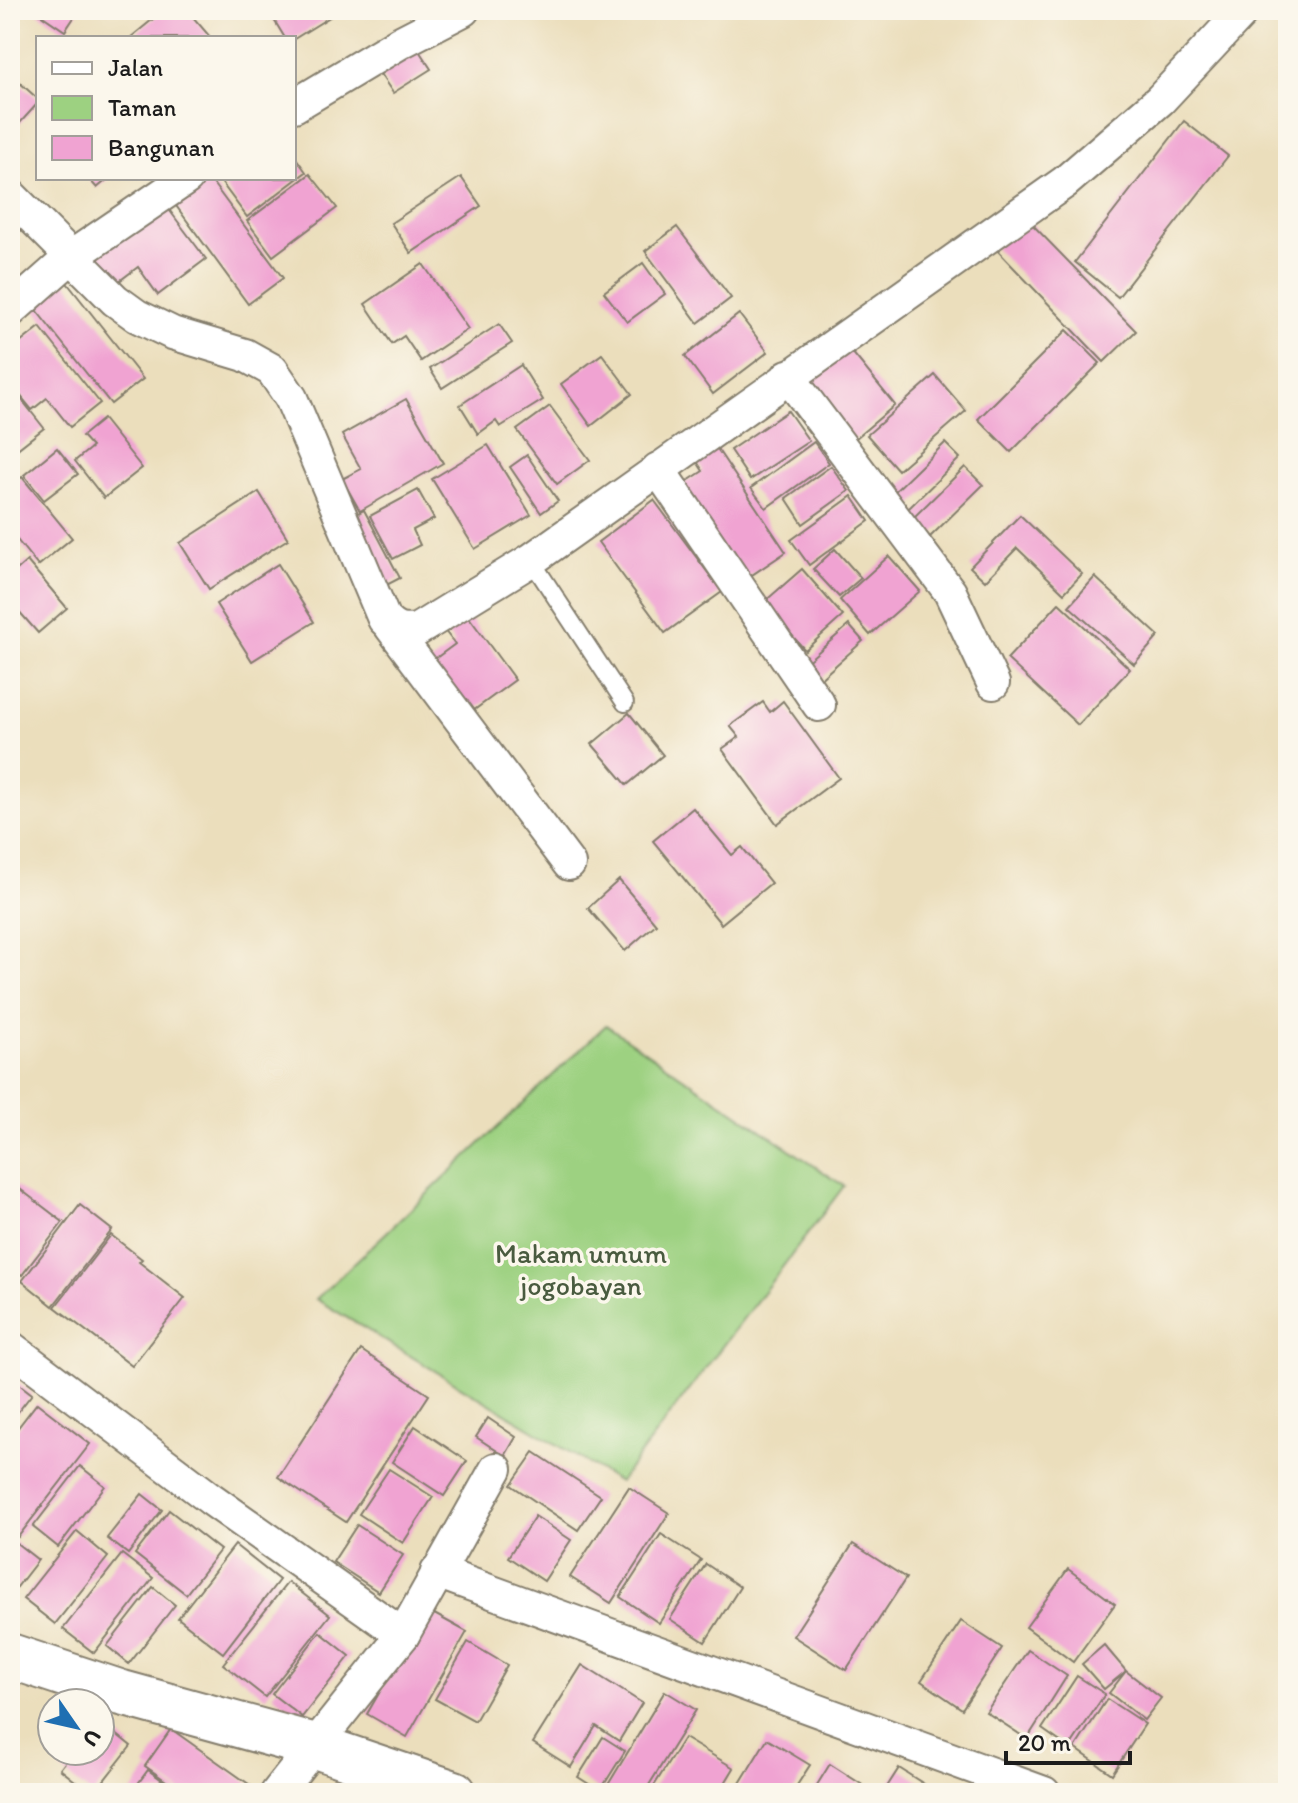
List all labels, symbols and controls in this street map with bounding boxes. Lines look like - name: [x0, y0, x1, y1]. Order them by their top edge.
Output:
- legend: [36, 36, 296, 180]
- text: Jalan: [108, 53, 163, 82]
- text: Taman: [108, 93, 177, 122]
- text: Bangunan: [108, 133, 215, 162]
- park label: Makam umum jogobayan: [495, 1236, 667, 1302]
- north arrow: [36, 1687, 116, 1767]
- scale bar: [1006, 1715, 1130, 1765]
- text: U: [77, 1724, 107, 1752]
- text: 20 m: [1018, 1728, 1071, 1757]

